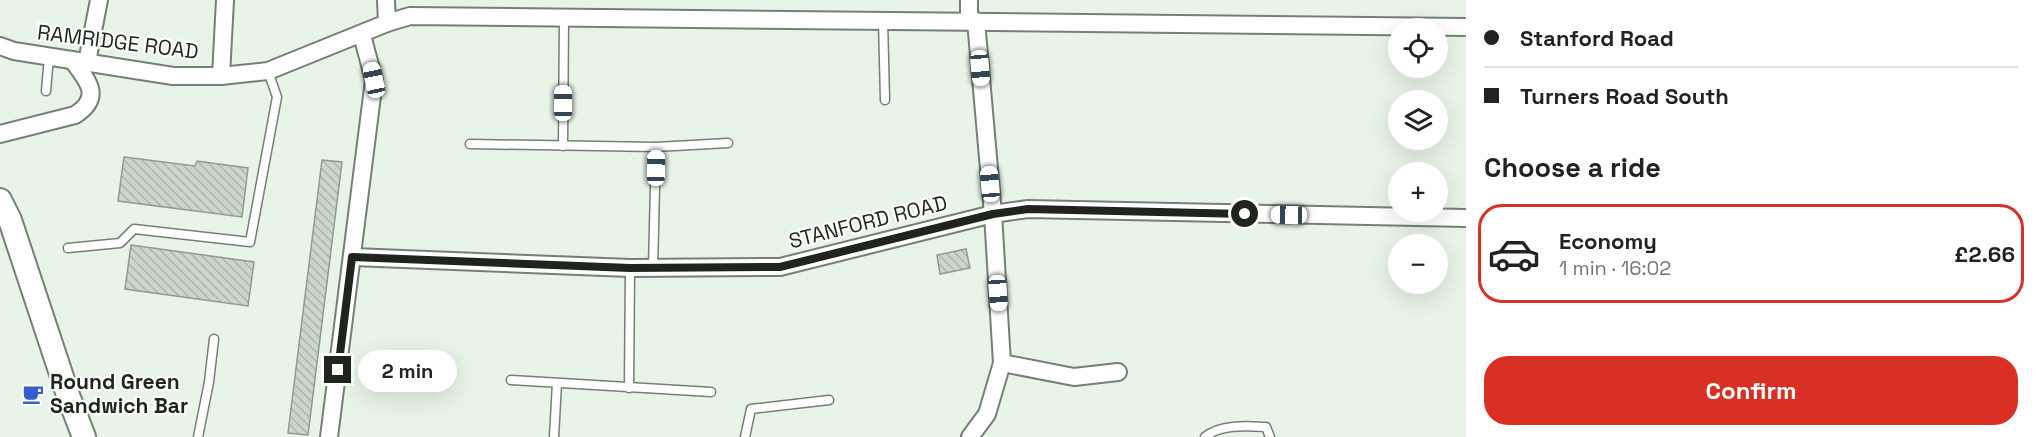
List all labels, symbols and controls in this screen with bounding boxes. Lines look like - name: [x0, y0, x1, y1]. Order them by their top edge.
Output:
- street label: RAMRIDGE ROAD: [36, 18, 200, 65]
- map controls: [1388, 18, 1448, 294]
- button: locate: [1388, 18, 1448, 78]
- text: Stanford Road: [1520, 24, 1674, 52]
- car: [969, 49, 991, 87]
- car: [361, 61, 387, 99]
- text: Turners Road South: [1520, 82, 1729, 110]
- car: [554, 85, 572, 121]
- button: layers: [1388, 90, 1448, 150]
- car: [647, 150, 665, 186]
- text: Choose a ride: [1484, 150, 1661, 185]
- button: +: [1388, 162, 1448, 222]
- car: [979, 165, 1001, 203]
- street label: STANFORD ROAD: [786, 189, 950, 254]
- route start: [1231, 200, 1258, 227]
- car: [1271, 206, 1307, 224]
- icon: car: [1487, 227, 1541, 281]
- text: Economy: [1559, 227, 1657, 255]
- button: −: [1388, 234, 1448, 294]
- text: £2.66: [1954, 240, 2015, 268]
- text: 1 min · 16:02: [1559, 255, 1671, 281]
- car: [988, 274, 1008, 312]
- callout: 2 min: [359, 349, 458, 391]
- route end: [324, 356, 351, 383]
- button: Confirm: [1484, 356, 2018, 425]
- text: 2 min: [382, 358, 433, 384]
- place label: Round Green Sandwich Bar: [50, 368, 188, 419]
- cafe icon: Round Green Sandwich Bar: [21, 382, 45, 406]

